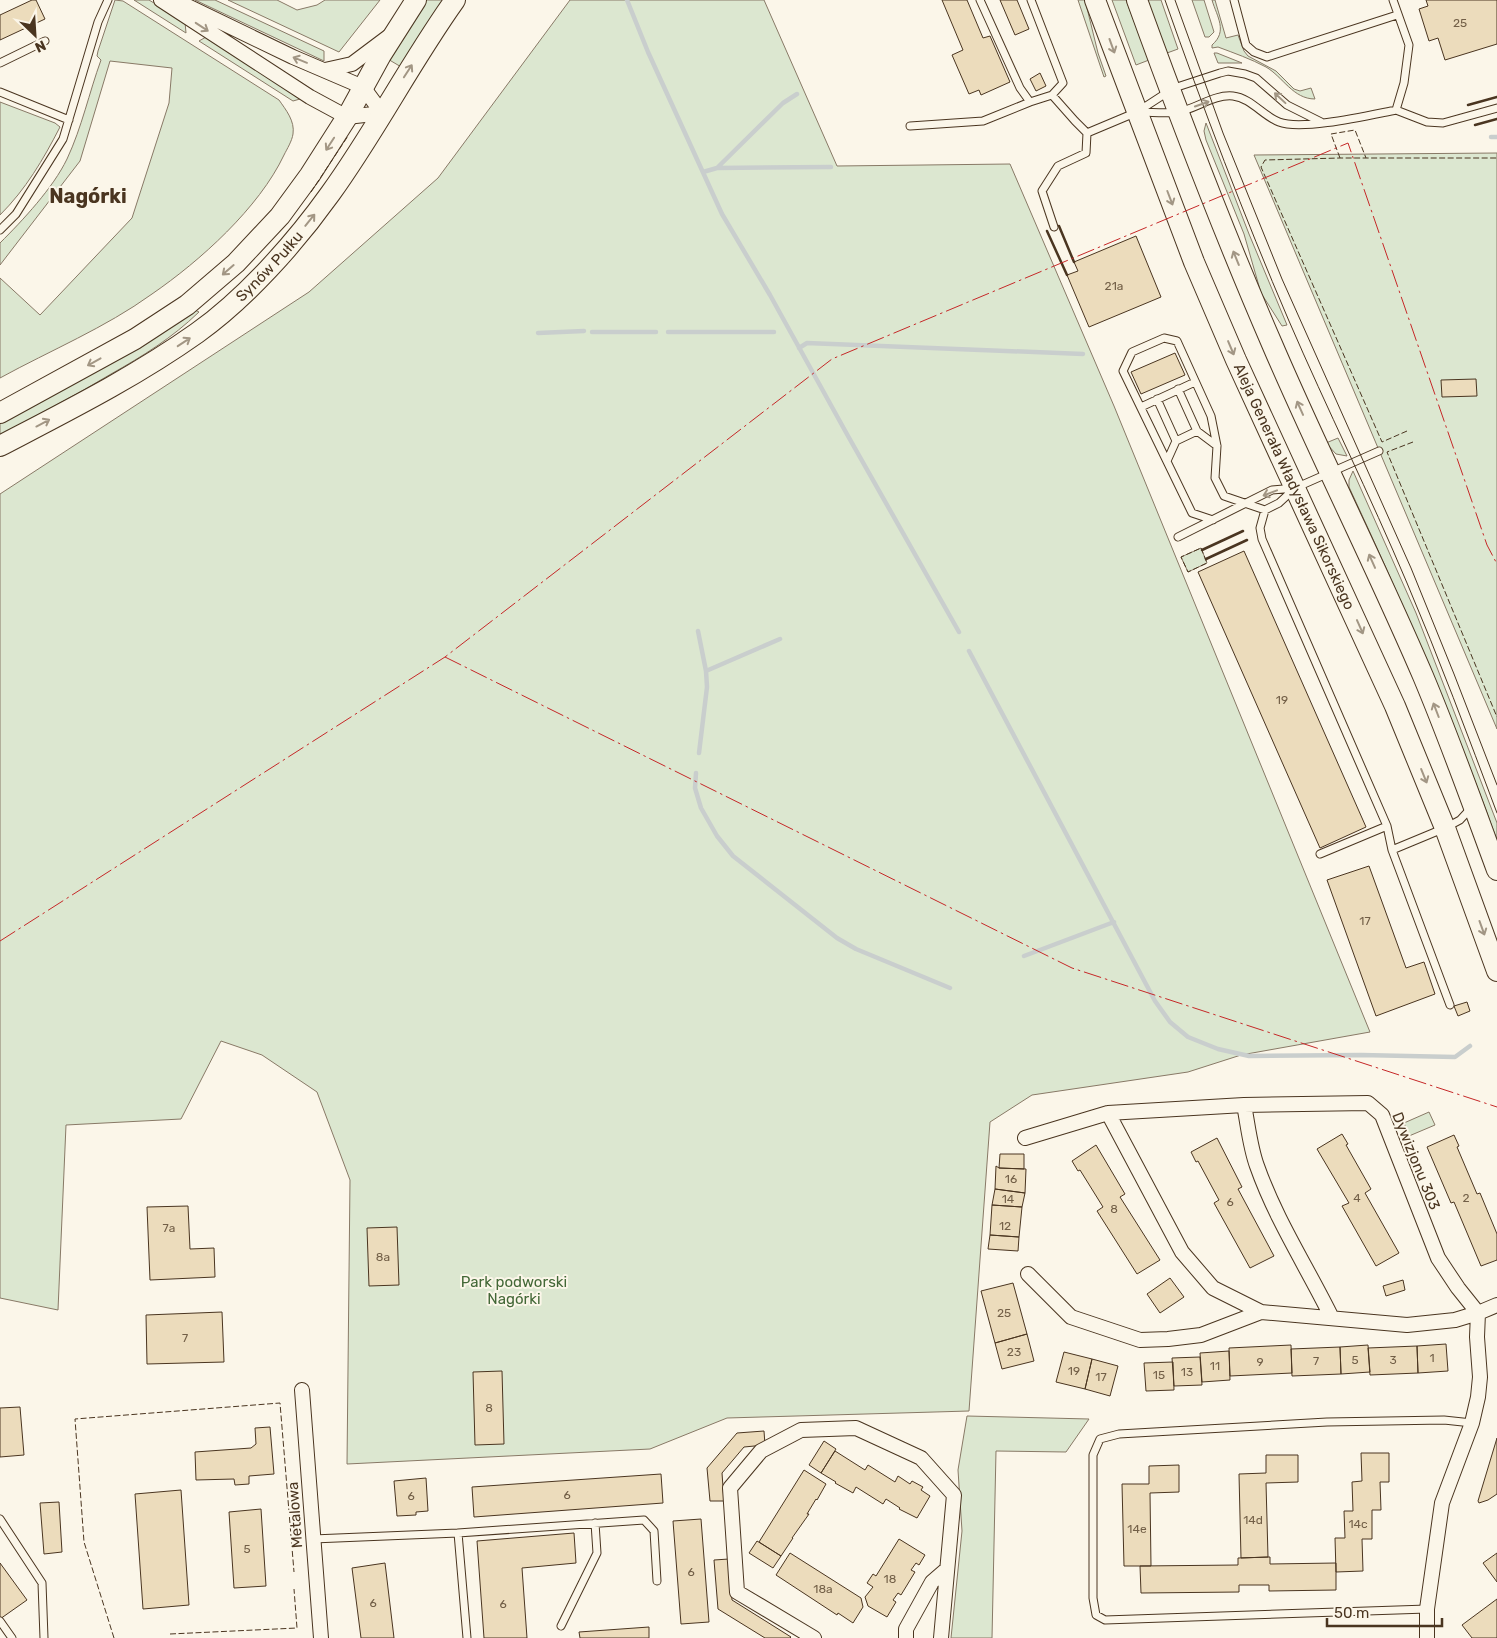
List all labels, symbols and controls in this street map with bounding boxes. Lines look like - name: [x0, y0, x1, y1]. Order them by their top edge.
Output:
- north arrow: [10, 10, 60, 60]
- house number: 25: [1453, 16, 1467, 30]
- one-way arrow: [194, 22, 208, 32]
- text: N: [32, 36, 48, 56]
- one-way arrow: [1108, 37, 1117, 53]
- one-way arrow: [293, 54, 308, 64]
- one-way arrow: [403, 65, 413, 79]
- one-way arrow: [1273, 92, 1286, 104]
- one-way arrow: [1194, 98, 1210, 108]
- one-way arrow: [325, 137, 335, 151]
- district label: Nagórki: [49, 184, 127, 208]
- one-way arrow: [1166, 190, 1175, 205]
- one-way arrow: [304, 214, 315, 227]
- street label: Synów Pułku: [232, 227, 307, 306]
- one-way arrow: [1231, 251, 1241, 266]
- one-way arrow: [221, 264, 234, 275]
- house number: 21a: [1105, 279, 1123, 293]
- one-way arrow: [176, 337, 190, 347]
- one-way arrow: [1227, 340, 1237, 355]
- one-way arrow: [87, 357, 102, 367]
- street label: Aleja Generała Władysława Sikorskiego: [1230, 361, 1358, 612]
- one-way arrow: [1294, 401, 1304, 416]
- one-way arrow: [35, 418, 50, 427]
- one-way arrow: [1263, 489, 1278, 498]
- one-way arrow: [1366, 554, 1376, 569]
- one-way arrow: [1355, 619, 1365, 634]
- house number: 19: [1276, 693, 1288, 707]
- one-way arrow: [1431, 703, 1440, 718]
- one-way arrow: [1420, 768, 1429, 783]
- house number: 17: [1359, 914, 1371, 928]
- one-way arrow: [1478, 920, 1487, 936]
- street label: Dywizjonu 303: [1388, 1110, 1444, 1212]
- house number: 16: [1005, 1172, 1017, 1186]
- house number: 4: [1353, 1191, 1361, 1205]
- house number: 2: [1462, 1191, 1470, 1205]
- house number: 14: [1002, 1192, 1015, 1206]
- house number: 6: [1226, 1195, 1234, 1209]
- house number: 8: [1110, 1202, 1118, 1216]
- house number: 12: [999, 1219, 1011, 1233]
- house number: 7a: [163, 1221, 175, 1235]
- house number: 8a: [376, 1250, 390, 1264]
- park label: Park podworski Nagórki: [461, 1273, 567, 1308]
- house number: 25: [997, 1306, 1011, 1320]
- house number: 7: [182, 1331, 188, 1345]
- house number: 23: [1007, 1345, 1021, 1359]
- house number: 1: [1429, 1351, 1435, 1365]
- house number: 5: [1351, 1353, 1359, 1367]
- house number: 3: [1389, 1353, 1397, 1367]
- house number: 7: [1313, 1354, 1319, 1368]
- house number: 9: [1256, 1355, 1264, 1369]
- house number: 11: [1210, 1359, 1220, 1373]
- house number: 19: [1068, 1364, 1080, 1378]
- house number: 13: [1181, 1365, 1193, 1379]
- house number: 15: [1153, 1368, 1165, 1382]
- house number: 17: [1095, 1370, 1107, 1384]
- house number: 8: [485, 1401, 493, 1415]
- street label: Metalowa: [284, 1481, 306, 1549]
- house number: 6: [563, 1488, 571, 1502]
- house number: 6: [407, 1489, 415, 1503]
- house number: 14d: [1243, 1513, 1263, 1527]
- house number: 14c: [1348, 1517, 1368, 1531]
- house number: 14e: [1127, 1522, 1147, 1536]
- house number: 5: [243, 1542, 251, 1556]
- house number: 6: [687, 1565, 695, 1579]
- house number: 18: [884, 1572, 896, 1586]
- house number: 18a: [813, 1582, 833, 1596]
- house number: 6: [369, 1596, 377, 1610]
- scale bar: [1327, 1596, 1442, 1628]
- house number: 6: [499, 1597, 507, 1611]
- text: 50 m: [1334, 1604, 1369, 1622]

